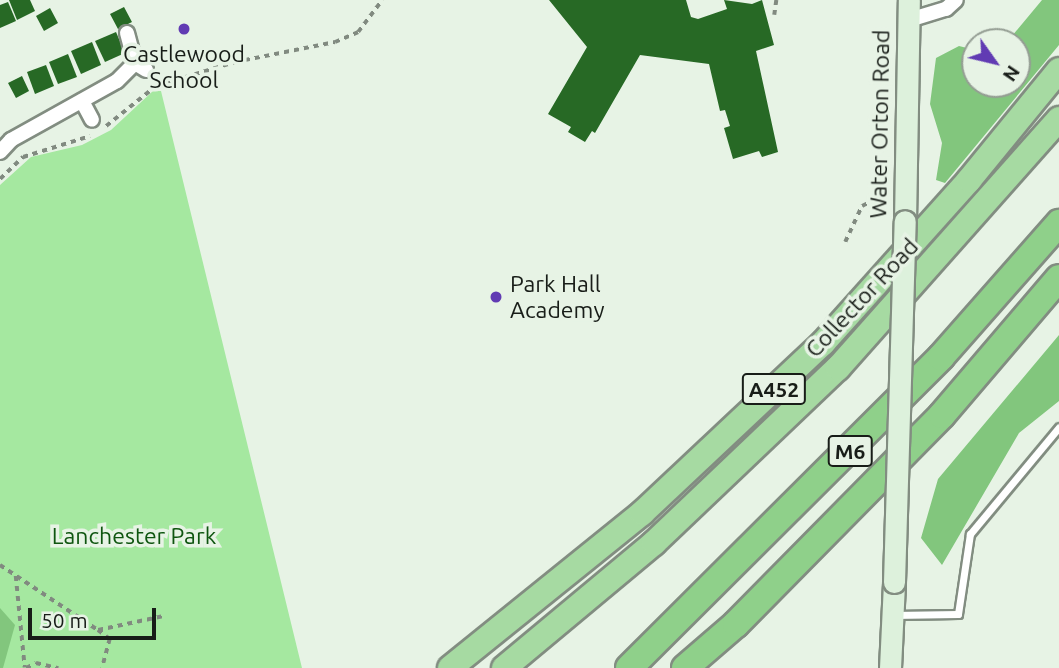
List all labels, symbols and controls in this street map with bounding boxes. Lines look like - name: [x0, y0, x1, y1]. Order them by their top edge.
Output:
- marker: Castlewood School: [176, 21, 192, 37]
- north arrow: [961, 28, 1031, 98]
- street label: Water Orton Road: [865, 29, 895, 219]
- place label: Castlewood School: [123, 40, 245, 94]
- text: N: [999, 62, 1025, 86]
- street label: Collector Road: [800, 233, 924, 363]
- place label: Park Hall Academy: [510, 270, 604, 324]
- marker: Park Hall Academy: [488, 289, 504, 305]
- road number: A452: [741, 372, 807, 406]
- road number: M6: [827, 434, 873, 468]
- park label: Lanchester Park: [52, 522, 216, 550]
- scale bar: [32, 594, 159, 638]
- text: 50 m: [41, 608, 88, 632]

